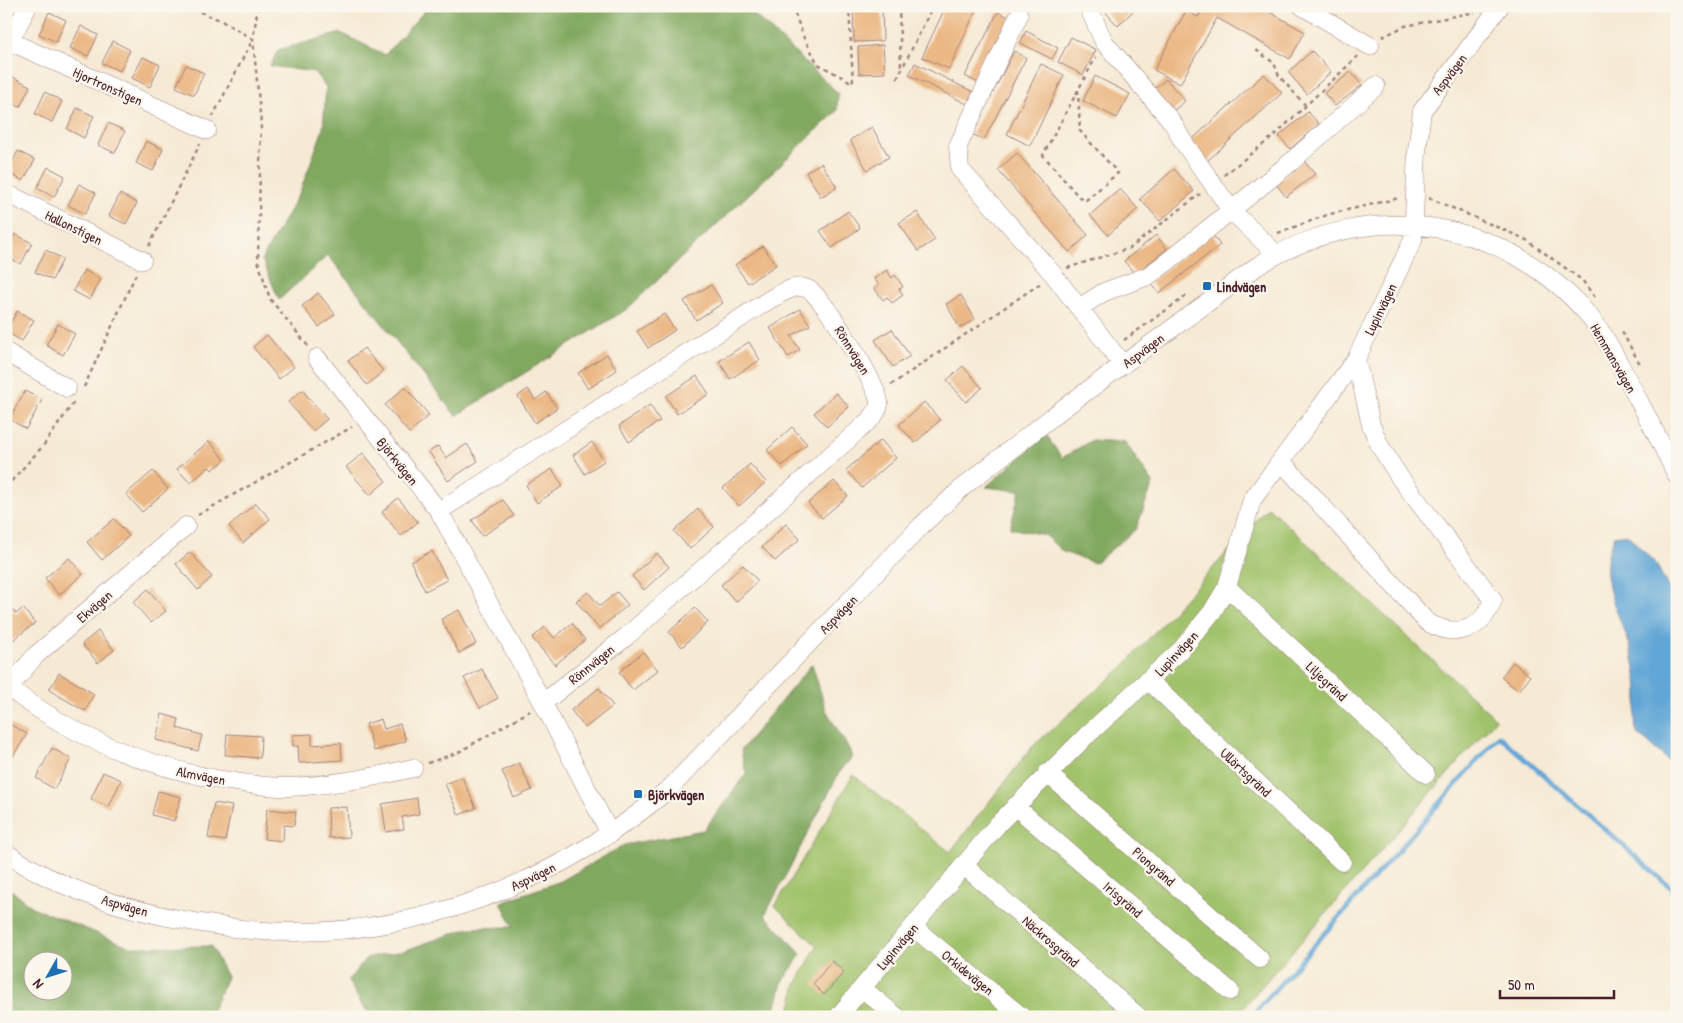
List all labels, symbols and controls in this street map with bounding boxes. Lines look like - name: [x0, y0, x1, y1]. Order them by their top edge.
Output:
- street label: Aspvägen: [1427, 49, 1472, 99]
- street label: Hjortronstigen: [70, 62, 146, 111]
- street label: Hallonstigen: [42, 205, 106, 250]
- place label: Lindvägen: [1217, 277, 1266, 298]
- marker: Lindvägen: [1201, 280, 1213, 292]
- street label: Lupinvägen: [1359, 280, 1402, 339]
- street label: Hemmansvägen: [1586, 320, 1642, 397]
- street label: Rönnvägen: [830, 322, 875, 378]
- street label: Aspvägen: [1118, 328, 1168, 373]
- street label: Björkvägen: [372, 433, 423, 490]
- street label: Ekvägen: [72, 585, 116, 627]
- street label: Aspvägen: [815, 590, 862, 638]
- street label: Lupinvägen: [1150, 626, 1203, 680]
- street label: Rönnvägen: [564, 640, 619, 689]
- street label: Liljegränd: [1302, 657, 1352, 706]
- street label: Ullörtsgränd: [1215, 743, 1276, 802]
- street label: Almvägen: [175, 761, 227, 790]
- place label: Björkvägen: [648, 785, 704, 806]
- marker: Björkvägen: [632, 788, 644, 800]
- street label: Piongränd: [1128, 842, 1180, 891]
- street label: Aspvägen: [508, 857, 559, 896]
- street label: Irisgränd: [1099, 877, 1147, 922]
- street label: Aspvägen: [99, 889, 150, 922]
- street label: Näckrosgränd: [1018, 911, 1084, 972]
- street label: Lupinvägen: [872, 919, 923, 974]
- street label: Orkidevägen: [937, 945, 998, 1000]
- north arrow: [22, 950, 72, 1000]
- scale bar: [1500, 968, 1614, 1000]
- text: 50 m: [1508, 974, 1535, 995]
- text: N: [27, 975, 47, 993]

